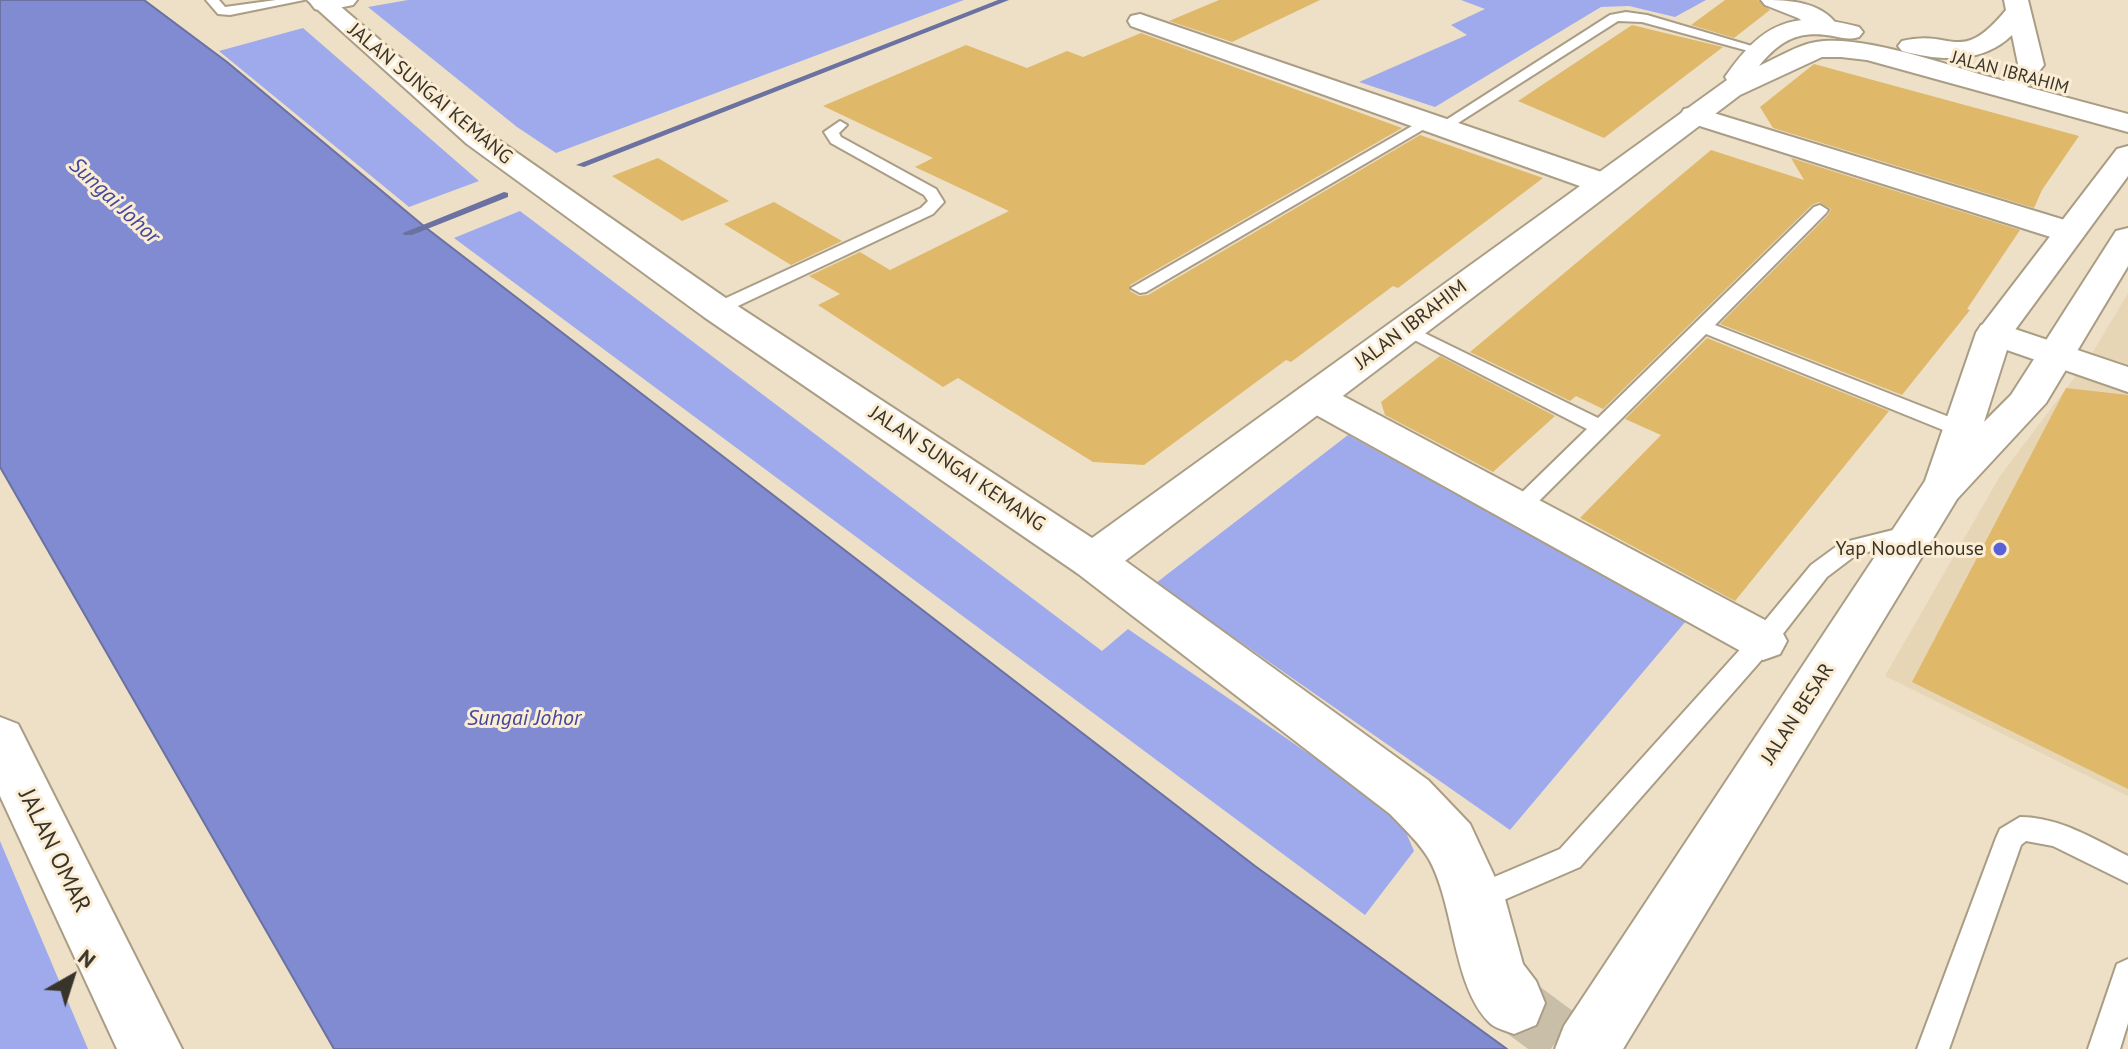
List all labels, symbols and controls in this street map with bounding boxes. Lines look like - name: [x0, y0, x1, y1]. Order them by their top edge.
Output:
- street label: JALAN SUNGAI KEMANG: [343, 18, 517, 170]
- street label: JALAN IBRAHIM: [1949, 47, 2071, 99]
- water label: Sungai Johor: [63, 152, 165, 250]
- street label: JALAN IBRAHIM: [1350, 275, 1472, 375]
- street label: JALAN SUNGAI KEMANG: [865, 401, 1049, 537]
- place label: Yap Noodlehouse: [1836, 537, 1984, 561]
- marker: Yap Noodlehouse: [1991, 540, 2009, 558]
- street label: JALAN BESAR: [1757, 659, 1839, 769]
- water label: Sungai Johor: [467, 706, 581, 732]
- street label: JALAN OMAR: [12, 785, 96, 917]
- north arrow: [32, 937, 112, 1017]
- text: N: [73, 943, 102, 974]

